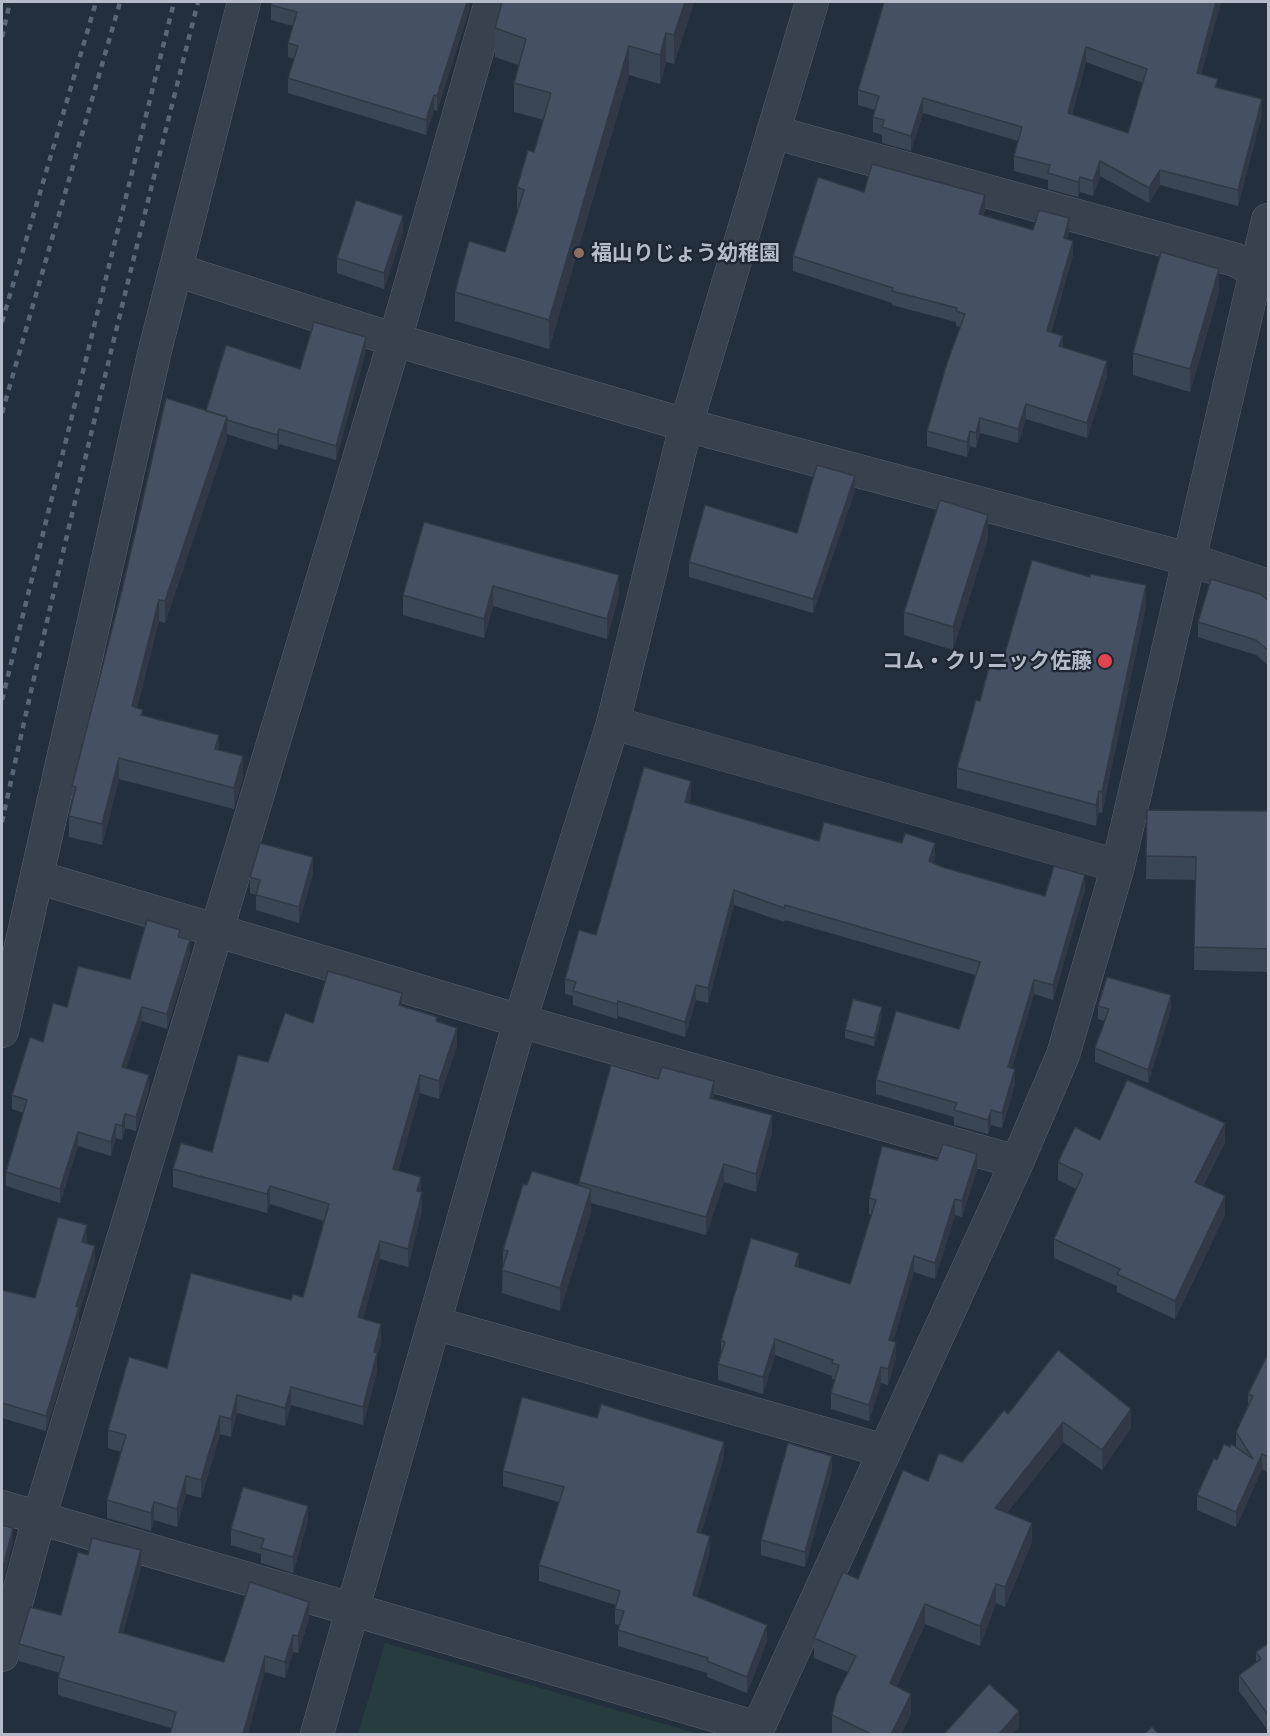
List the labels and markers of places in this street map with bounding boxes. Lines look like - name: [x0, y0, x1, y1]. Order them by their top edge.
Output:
- place label: 福山りじょう幼稚園: [591, 240, 780, 266]
- marker: 福山りじょう幼稚園: [572, 246, 586, 260]
- place label: コム・クリニック佐藤: [882, 648, 1092, 674]
- marker: コム・クリニック佐藤: [1096, 652, 1114, 670]

